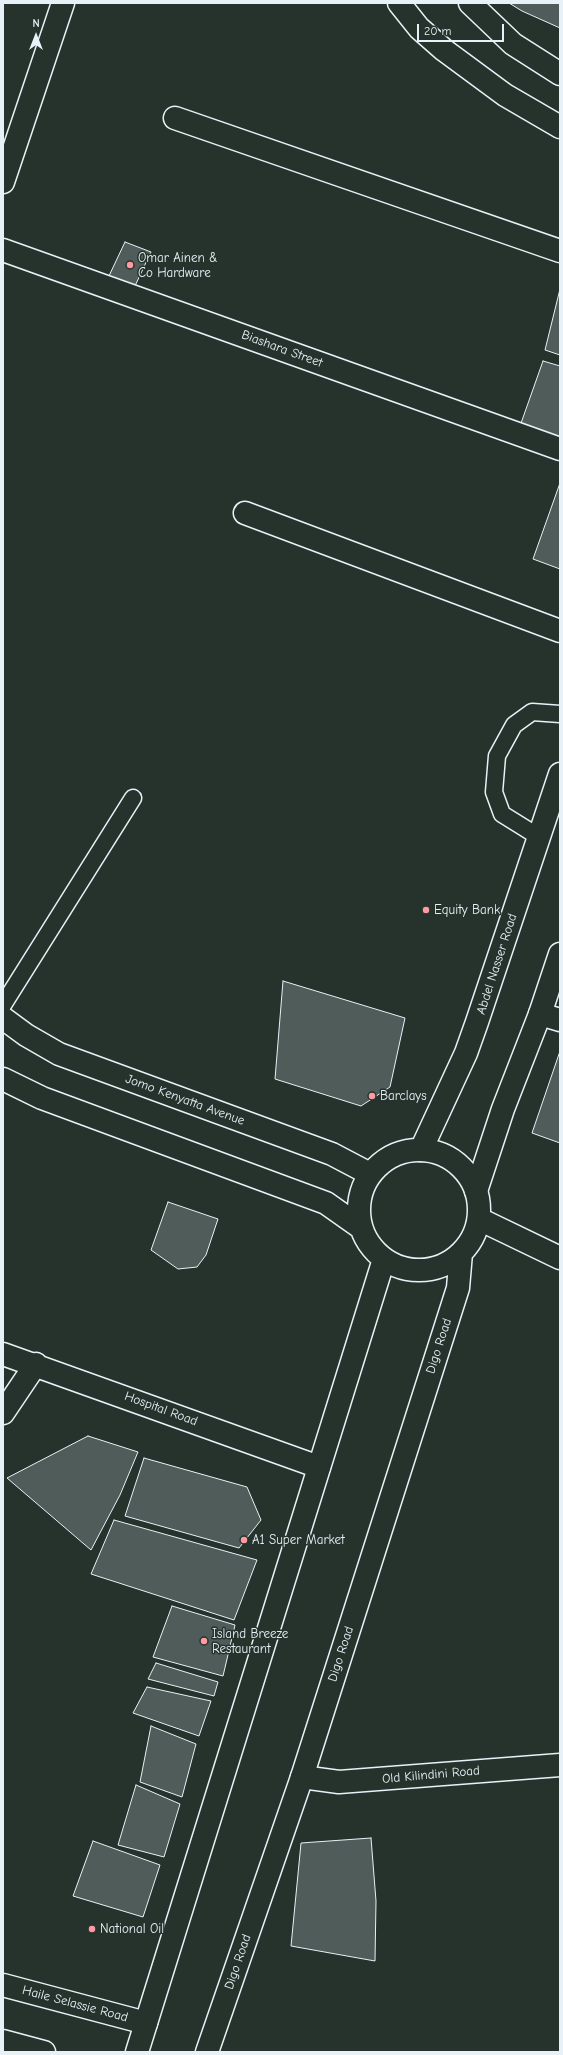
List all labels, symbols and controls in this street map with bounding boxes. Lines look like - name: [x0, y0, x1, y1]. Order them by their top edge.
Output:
- north arrow: [16, 16, 56, 56]
- scale bar: [419, 16, 506, 42]
- text: N: [32, 17, 40, 30]
- text: 20 m: [424, 24, 452, 38]
- place label: Omar Ainen & Co Hardware: [138, 250, 217, 281]
- marker: Omar Ainen & Co Hardware: [125, 260, 135, 270]
- street label: Biashara Street: [239, 327, 325, 371]
- place label: Equity Bank: [434, 902, 500, 918]
- marker: Equity Bank: [421, 905, 431, 915]
- street label: Abdel Nasser Road: [473, 912, 521, 1016]
- street label: Jomo Kenyatta Avenue: [123, 1071, 247, 1129]
- place label: Barclays: [380, 1088, 427, 1104]
- marker: Barclays: [367, 1091, 377, 1101]
- street label: Digo Road: [423, 1316, 455, 1376]
- street label: Hospital Road: [122, 1389, 200, 1429]
- place label: A1 Super Market: [252, 1532, 345, 1548]
- marker: A1 Super Market: [239, 1535, 249, 1545]
- street label: Digo Road: [325, 1624, 357, 1684]
- place label: Island Breeze Restaurant: [212, 1626, 288, 1657]
- marker: Island Breeze Restaurant: [199, 1636, 209, 1646]
- street label: Old Kilindini Road: [381, 1763, 481, 1787]
- place label: National Oil: [100, 1921, 164, 1937]
- marker: National Oil: [87, 1924, 97, 1934]
- street label: Digo Road: [221, 1932, 255, 1992]
- street label: Haile Selassie Road: [20, 1982, 130, 2026]

